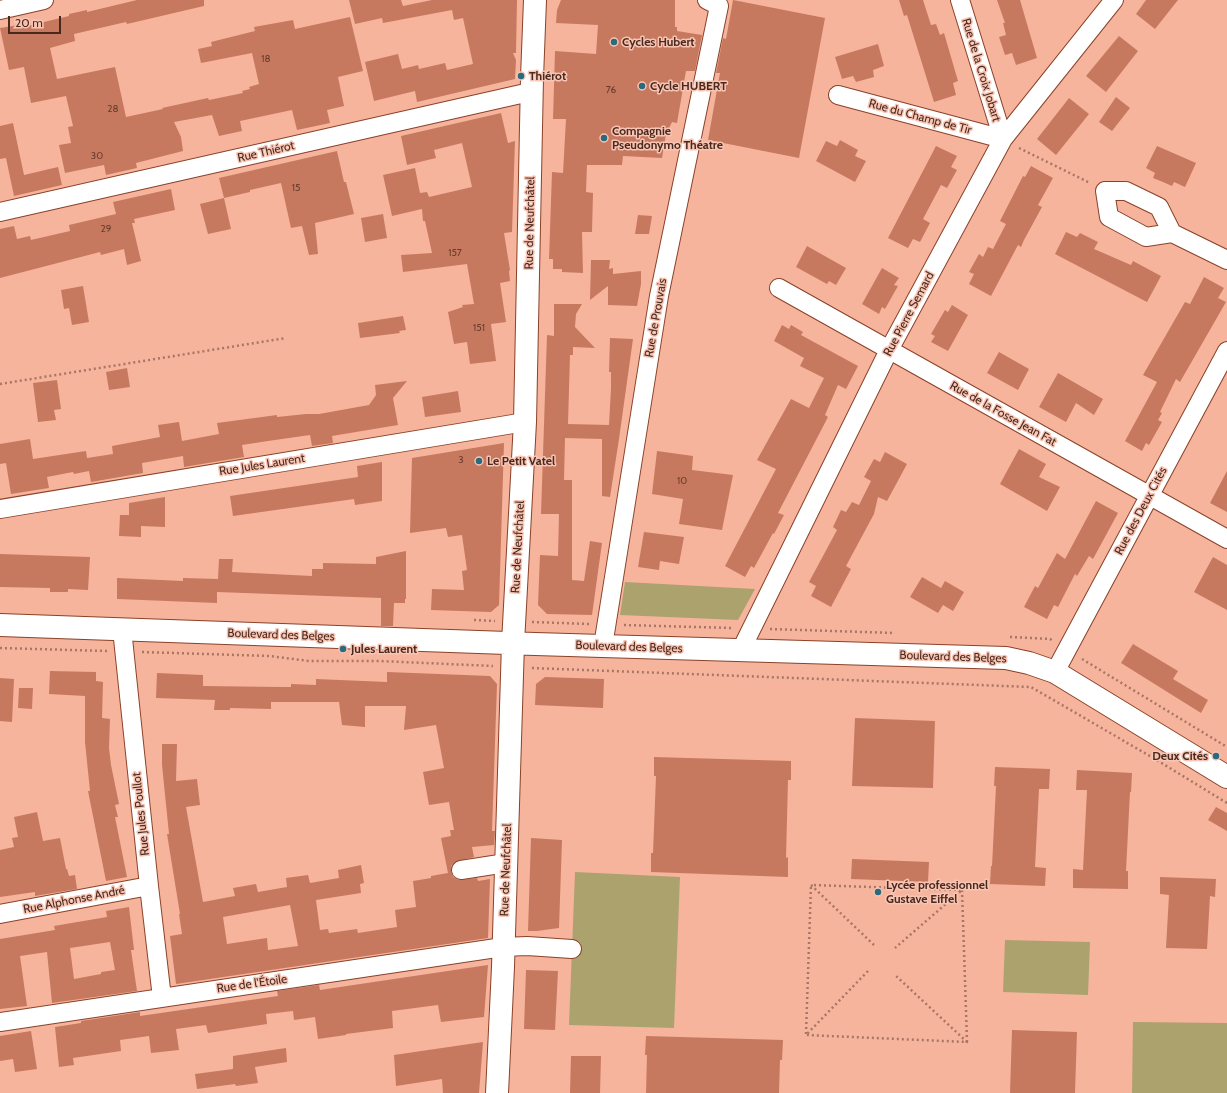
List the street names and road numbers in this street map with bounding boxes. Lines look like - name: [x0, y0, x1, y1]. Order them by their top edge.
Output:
- street label: Rue de la Croix Jobart: [958, 17, 1004, 123]
- street label: Rue du Champ de Tir: [867, 96, 973, 138]
- street label: Rue Thiérot: [236, 138, 296, 166]
- street label: Rue de Neufchâtel: [522, 176, 538, 270]
- street label: Rue Pierre Semard: [881, 269, 937, 359]
- street label: Rue de Prouvais: [642, 277, 670, 359]
- street label: Rue de la Fosse Jean Fat: [947, 379, 1059, 449]
- street label: Rue Jules Laurent: [218, 451, 306, 479]
- street label: Rue des Deux Cités: [1112, 465, 1170, 557]
- street label: Rue de Neufchâtel: [508, 500, 528, 594]
- street label: Boulevard des Belges: [227, 626, 335, 644]
- street label: Boulevard des Belges: [575, 638, 683, 656]
- street label: Boulevard des Belges: [899, 648, 1007, 666]
- street label: Rue Jules Poullot: [129, 772, 153, 856]
- street label: Rue de Neufchâtel: [497, 823, 515, 917]
- street label: Rue Alphonse André: [22, 883, 126, 917]
- street label: Rue de l'Étoile: [216, 972, 288, 996]

